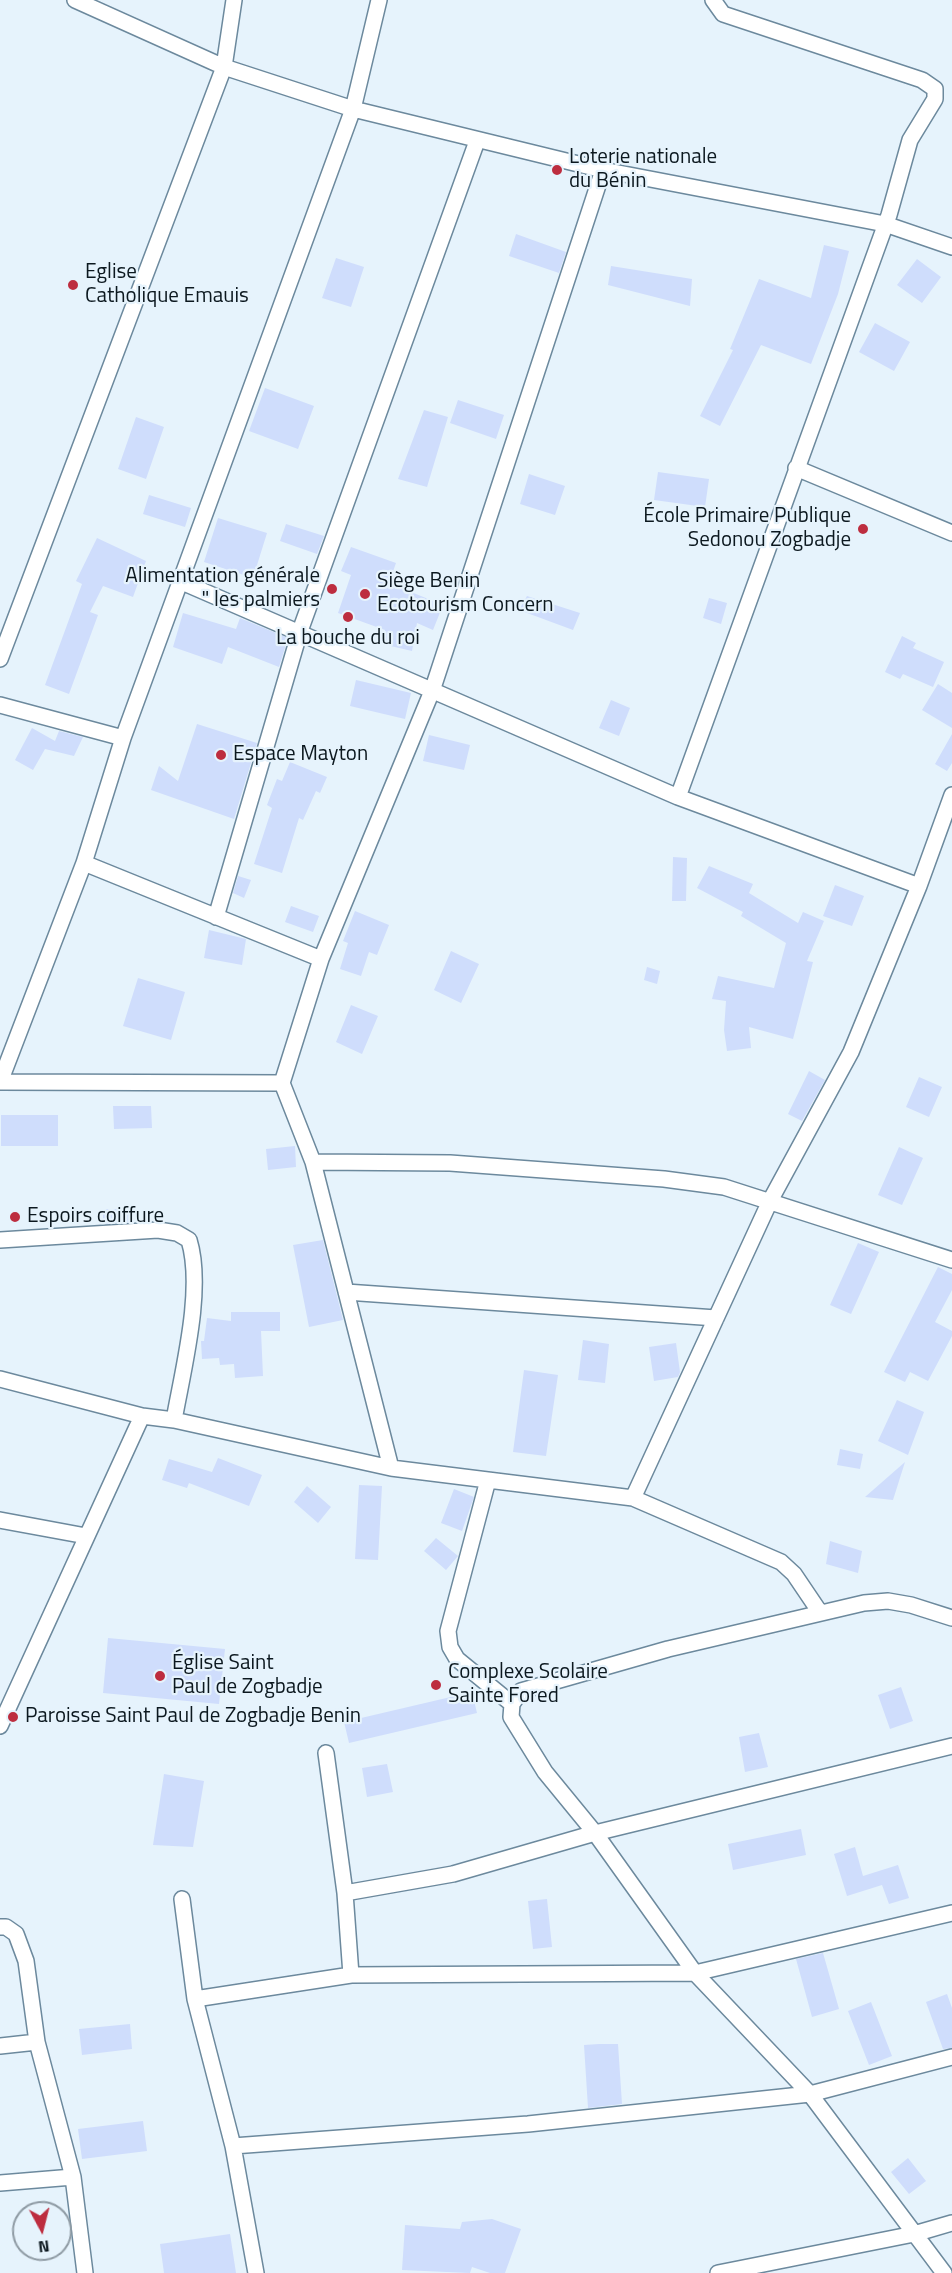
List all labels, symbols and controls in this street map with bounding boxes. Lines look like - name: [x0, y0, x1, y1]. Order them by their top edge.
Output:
- place label: Loterie nationale du Bénin: [569, 145, 717, 195]
- marker: Loterie nationale du Bénin: [550, 163, 564, 177]
- place label: Eglise Catholique Emauis: [85, 260, 249, 310]
- marker: Eglise Catholique Emauis: [66, 278, 80, 292]
- place label: École Primaire Publique Sedonou Zogbadje: [643, 504, 851, 554]
- marker: École Primaire Publique Sedonou Zogbadje: [856, 522, 870, 536]
- place label: Alimentation générale " les palmiers: [125, 564, 320, 614]
- place label: Siège Benin Ecotourism Concern: [377, 569, 554, 619]
- marker: Alimentation générale " les palmiers: [325, 582, 339, 596]
- marker: Siège Benin Ecotourism Concern: [358, 587, 372, 601]
- marker: La bouche du roi: [341, 610, 355, 624]
- place label: La bouche du roi: [276, 626, 420, 652]
- place label: Espace Mayton: [233, 742, 368, 768]
- marker: Espace Mayton: [214, 748, 228, 762]
- place label: Espoirs coiffure: [27, 1204, 164, 1230]
- marker: Espoirs coiffure: [8, 1210, 22, 1224]
- place label: Église Saint Paul de Zogbadje: [172, 1651, 323, 1701]
- place label: Complexe Scolaire Sainte Fored: [448, 1660, 608, 1710]
- marker: Église Saint Paul de Zogbadje: [153, 1669, 167, 1683]
- marker: Complexe Scolaire Sainte Fored: [429, 1678, 443, 1692]
- place label: Paroisse Saint Paul de Zogbadje Benin: [25, 1704, 361, 1730]
- marker: Paroisse Saint Paul de Zogbadje Benin: [6, 1710, 20, 1724]
- north arrow: [12, 2201, 72, 2261]
- text: N: [37, 2234, 51, 2259]

